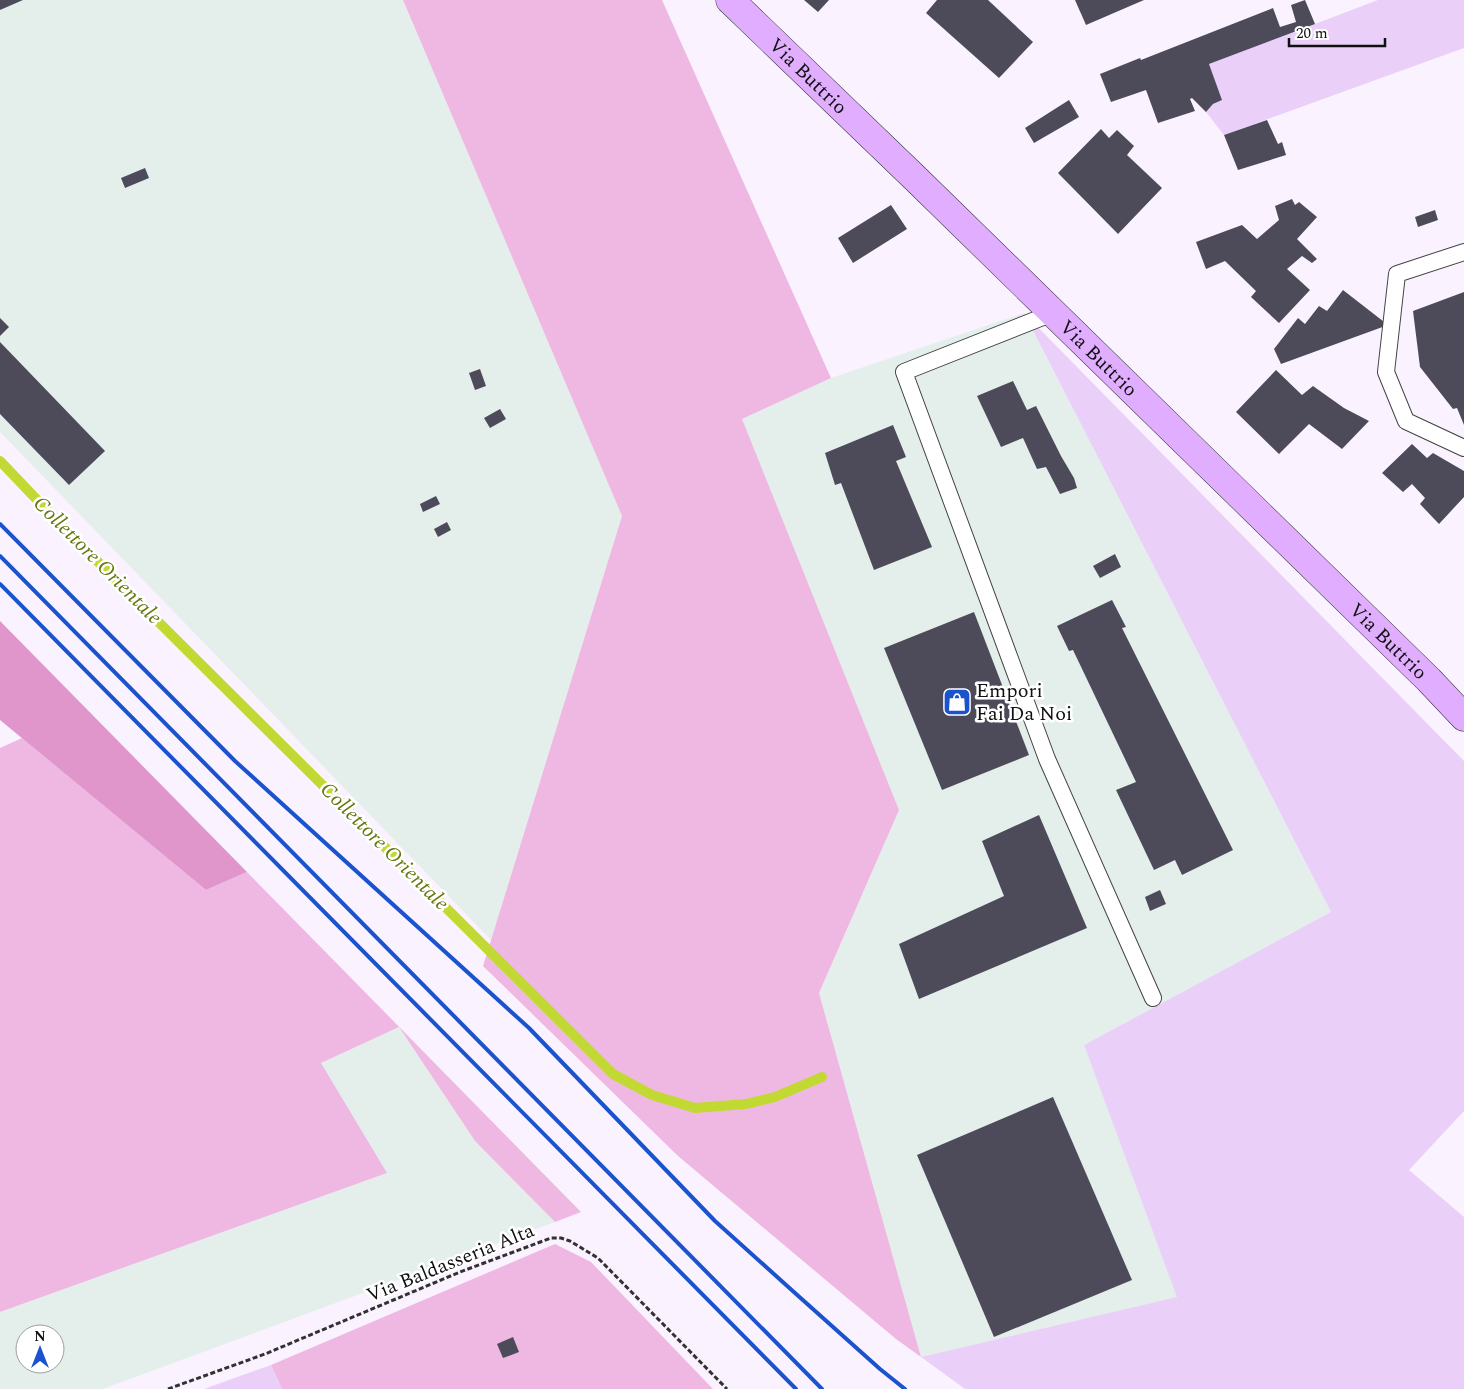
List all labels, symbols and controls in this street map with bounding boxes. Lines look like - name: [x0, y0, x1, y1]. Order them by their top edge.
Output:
- scale bar: [1289, 15, 1385, 47]
- text: 20 m: [1296, 22, 1328, 45]
- street label: Via Buttrio: [762, 31, 854, 122]
- street label: Via Buttrio: [1052, 313, 1144, 404]
- water label: Collettore Orientale: [25, 489, 169, 633]
- street label: Via Buttrio: [1342, 596, 1434, 687]
- place label: Empori Fai Da Noi: [976, 676, 1072, 729]
- shop icon: Empori Fai Da Noi: [942, 687, 972, 717]
- water label: Collettore Orientale: [312, 775, 456, 919]
- street label: Via Baldasseria Alta: [362, 1215, 539, 1310]
- north arrow: [15, 1324, 65, 1374]
- text: N: [34, 1326, 46, 1347]

